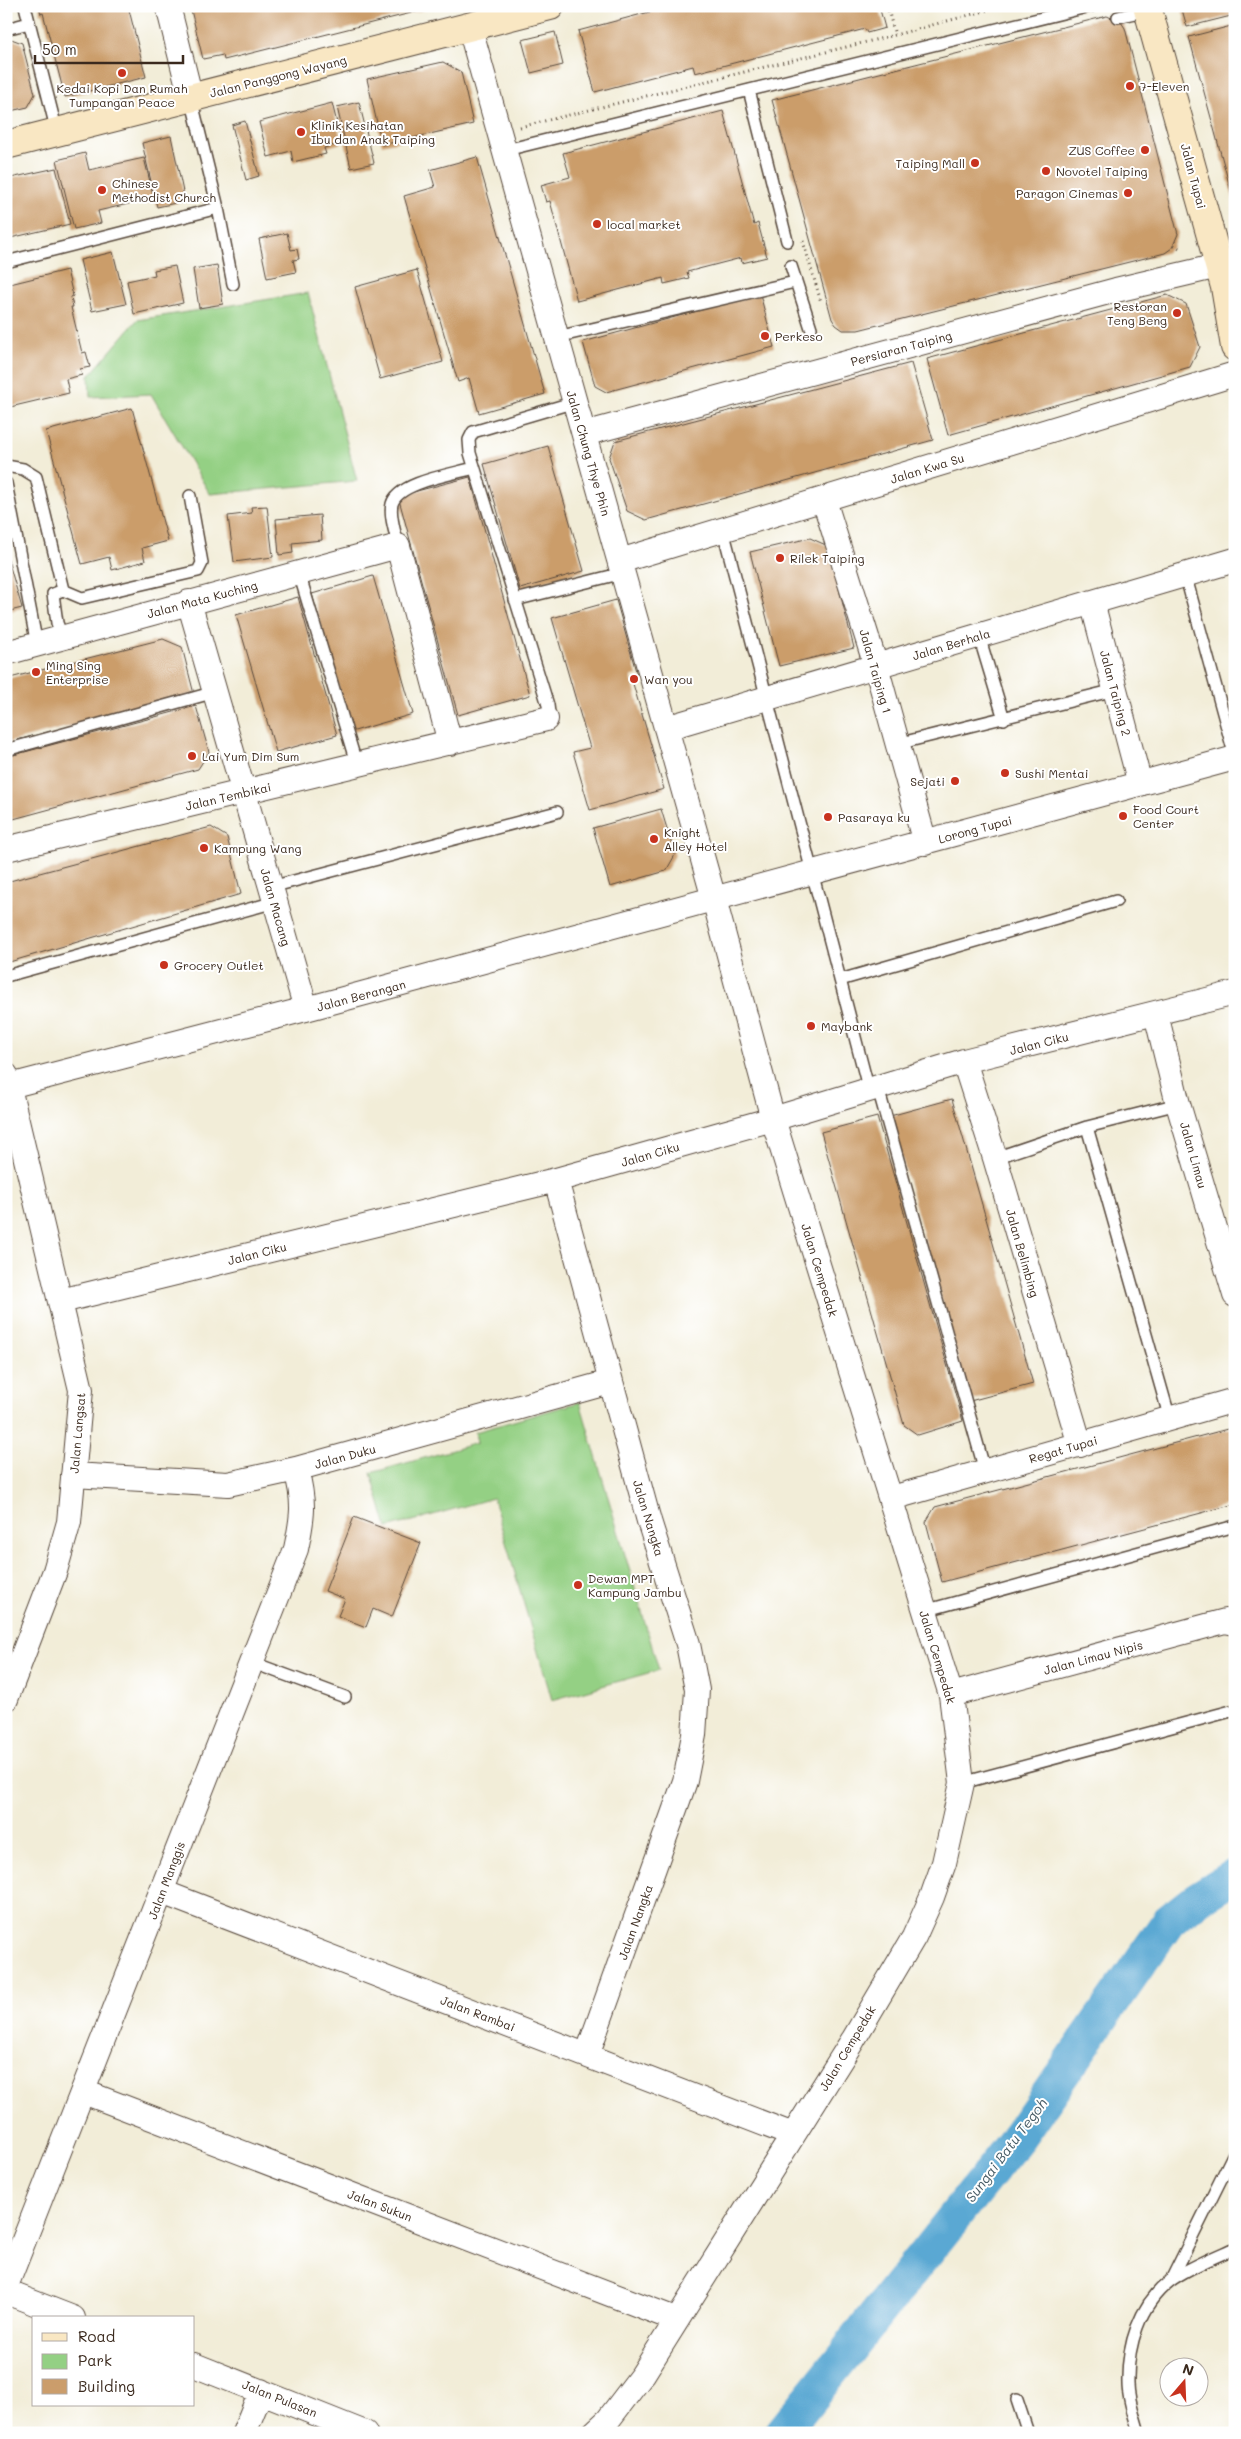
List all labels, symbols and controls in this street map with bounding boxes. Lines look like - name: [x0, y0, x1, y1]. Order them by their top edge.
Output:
- scale bar: [35, 32, 182, 64]
- text: 50 m: [42, 39, 77, 59]
- street label: Jalan Panggong Wayang: [208, 51, 348, 101]
- marker: Kedai Kopi Dan Rumah Tumpangan Peace: [116, 67, 128, 79]
- place label: 7-Eleven: [1140, 78, 1189, 94]
- place label: Kedai Kopi Dan Rumah Tumpangan Peace: [57, 80, 188, 110]
- marker: 7-Eleven: [1124, 80, 1136, 92]
- place label: Klinik Kesihatan Ibu dan Anak Taiping: [311, 117, 435, 147]
- marker: Klinik Kesihatan Ibu dan Anak Taiping: [295, 126, 307, 138]
- place label: ZUS Coffee: [1068, 142, 1135, 158]
- street label: Jalan Tupai: [1178, 142, 1210, 210]
- marker: ZUS Coffee: [1139, 144, 1151, 156]
- place label: Taiping Mall: [896, 155, 965, 171]
- marker: Taiping Mall: [969, 157, 981, 169]
- place label: Novotel Taiping: [1056, 163, 1148, 179]
- marker: Novotel Taiping: [1040, 165, 1052, 177]
- place label: Chinese Methodist Church: [112, 175, 216, 205]
- marker: Chinese Methodist Church: [96, 184, 108, 196]
- place label: Paragon Cinemas: [1016, 185, 1118, 201]
- marker: Paragon Cinemas: [1122, 187, 1134, 199]
- place label: local market: [607, 216, 681, 232]
- marker: local market: [591, 218, 603, 230]
- place label: Restoran Teng Beng: [1107, 298, 1167, 328]
- marker: Restoran Teng Beng: [1171, 307, 1183, 319]
- street label: Persiaran Taiping: [849, 327, 953, 369]
- place label: Perkeso: [775, 328, 823, 344]
- marker: Perkeso: [759, 330, 771, 342]
- street label: Jalan Chung Thye Phin: [563, 388, 615, 518]
- street label: Jalan Kwa Su: [888, 449, 966, 487]
- place label: Rilek Taiping: [790, 550, 865, 566]
- marker: Rilek Taiping: [774, 552, 786, 564]
- street label: Jalan Mata Kuching: [145, 577, 259, 621]
- street label: Jalan Berhala: [910, 625, 992, 663]
- street label: Jalan Taiping 1: [856, 627, 896, 715]
- street label: Jalan Taiping 2: [1097, 648, 1135, 738]
- place label: Ming Sing Enterprise: [46, 657, 109, 687]
- marker: Ming Sing Enterprise: [30, 666, 42, 678]
- place label: Wan you: [644, 671, 692, 687]
- marker: Wan you: [628, 673, 640, 685]
- place label: Lai Yum Dim Sum: [202, 748, 299, 764]
- marker: Lai Yum Dim Sum: [186, 750, 198, 762]
- place label: Sushi Mentai: [1015, 765, 1089, 781]
- marker: Sushi Mentai: [999, 767, 1011, 779]
- place label: Sejati: [910, 773, 945, 789]
- marker: Sejati: [949, 775, 961, 787]
- street label: Jalan Tembikai: [184, 778, 272, 814]
- place label: Food Court Center: [1133, 801, 1199, 831]
- place label: Pasaraya ku: [838, 809, 910, 825]
- marker: Food Court Center: [1117, 810, 1129, 822]
- marker: Pasaraya ku: [822, 811, 834, 823]
- street label: Lorong Tupai: [936, 811, 1014, 847]
- place label: Knight Alley Hotel: [664, 824, 727, 854]
- marker: Knight Alley Hotel: [648, 833, 660, 845]
- place label: Kampung Wang: [214, 840, 301, 856]
- marker: Kampung Wang: [198, 842, 210, 854]
- street label: Jalan Macang: [257, 866, 295, 948]
- place label: Grocery Outlet: [174, 957, 264, 973]
- marker: Grocery Outlet: [158, 959, 170, 971]
- street label: Jalan Berangan: [315, 975, 407, 1015]
- place label: Maybank: [821, 1018, 872, 1034]
- marker: Maybank: [805, 1020, 817, 1032]
- street label: Jalan Ciku: [1008, 1028, 1070, 1058]
- street label: Jalan Limau: [1177, 1120, 1211, 1190]
- street label: Jalan Ciku: [619, 1138, 681, 1170]
- street label: Jalan Belimbing: [1003, 1207, 1043, 1299]
- street label: Jalan Cempedak: [798, 1221, 842, 1319]
- street label: Jalan Ciku: [226, 1238, 288, 1268]
- street label: Jalan Langsat: [65, 1392, 89, 1474]
- street label: Regat Tupai: [1027, 1432, 1099, 1466]
- street label: Jalan Duku: [313, 1440, 377, 1472]
- street label: Jalan Nangka: [630, 1478, 668, 1558]
- place label: Dewan MPT Kampung Jambu: [588, 1570, 682, 1600]
- marker: Dewan MPT Kampung Jambu: [572, 1579, 584, 1591]
- street label: Jalan Cempedak: [916, 1608, 960, 1706]
- street label: Jalan Limau Nipis: [1042, 1636, 1144, 1678]
- street label: Jalan Manggis: [144, 1839, 188, 1921]
- street label: Jalan Nangka: [614, 1882, 656, 1962]
- street label: Jalan Rambai: [438, 1991, 518, 2035]
- street label: Jalan Cempedak: [815, 2002, 879, 2094]
- water label: Sungai Batu Tegoh: [961, 2094, 1051, 2206]
- street label: Jalan Sukun: [345, 2185, 415, 2225]
- legend: [32, 2316, 195, 2406]
- text: Road: [78, 2326, 115, 2346]
- text: Park: [78, 2350, 112, 2370]
- north arrow: [1158, 2356, 1208, 2406]
- text: N: [1180, 2359, 1197, 2380]
- text: Building: [78, 2376, 135, 2396]
- street label: Jalan Pulasan: [240, 2376, 320, 2420]

